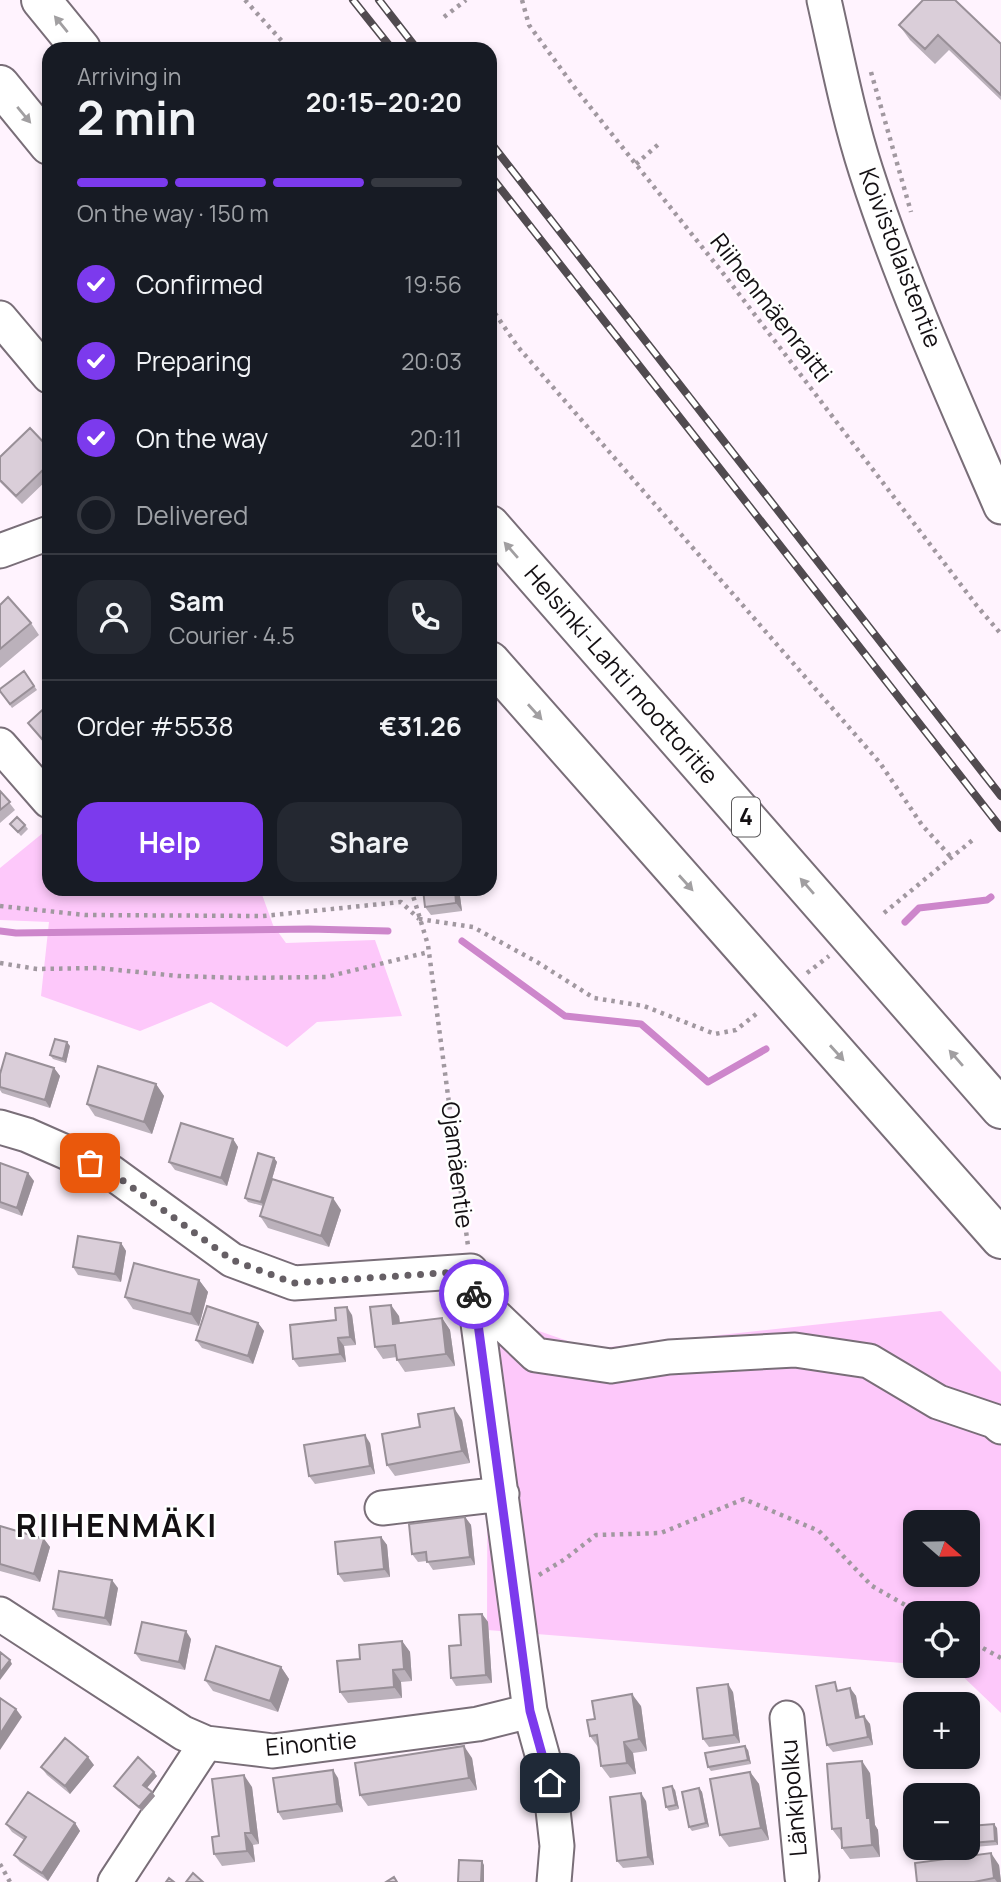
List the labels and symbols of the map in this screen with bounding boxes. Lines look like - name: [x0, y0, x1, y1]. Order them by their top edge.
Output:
- one-way arrow: [54, 16, 69, 33]
- one-way arrow: [17, 106, 32, 124]
- street label: Koivistolaistentie: [852, 163, 951, 352]
- street label: Riihenmäenraitti: [704, 226, 841, 388]
- one-way arrow: [504, 541, 519, 558]
- street label: Helsinki-Lahti moottoritie: [518, 557, 726, 791]
- one-way arrow: [527, 704, 542, 721]
- road number: 4: [732, 797, 760, 836]
- one-way arrow: [678, 874, 693, 891]
- one-way arrow: [800, 878, 815, 895]
- one-way arrow: [829, 1044, 845, 1062]
- one-way arrow: [948, 1049, 964, 1067]
- street label: Ojamäentie: [434, 1100, 483, 1230]
- pin: [60, 1133, 120, 1193]
- courier: [439, 1259, 509, 1329]
- district label: RIIHENMÄKI: [16, 1503, 218, 1547]
- north arrow: [903, 1510, 980, 1587]
- street label: Einontie: [264, 1722, 358, 1763]
- street label: Länkipolku: [771, 1738, 814, 1858]
- pin: [520, 1753, 580, 1813]

